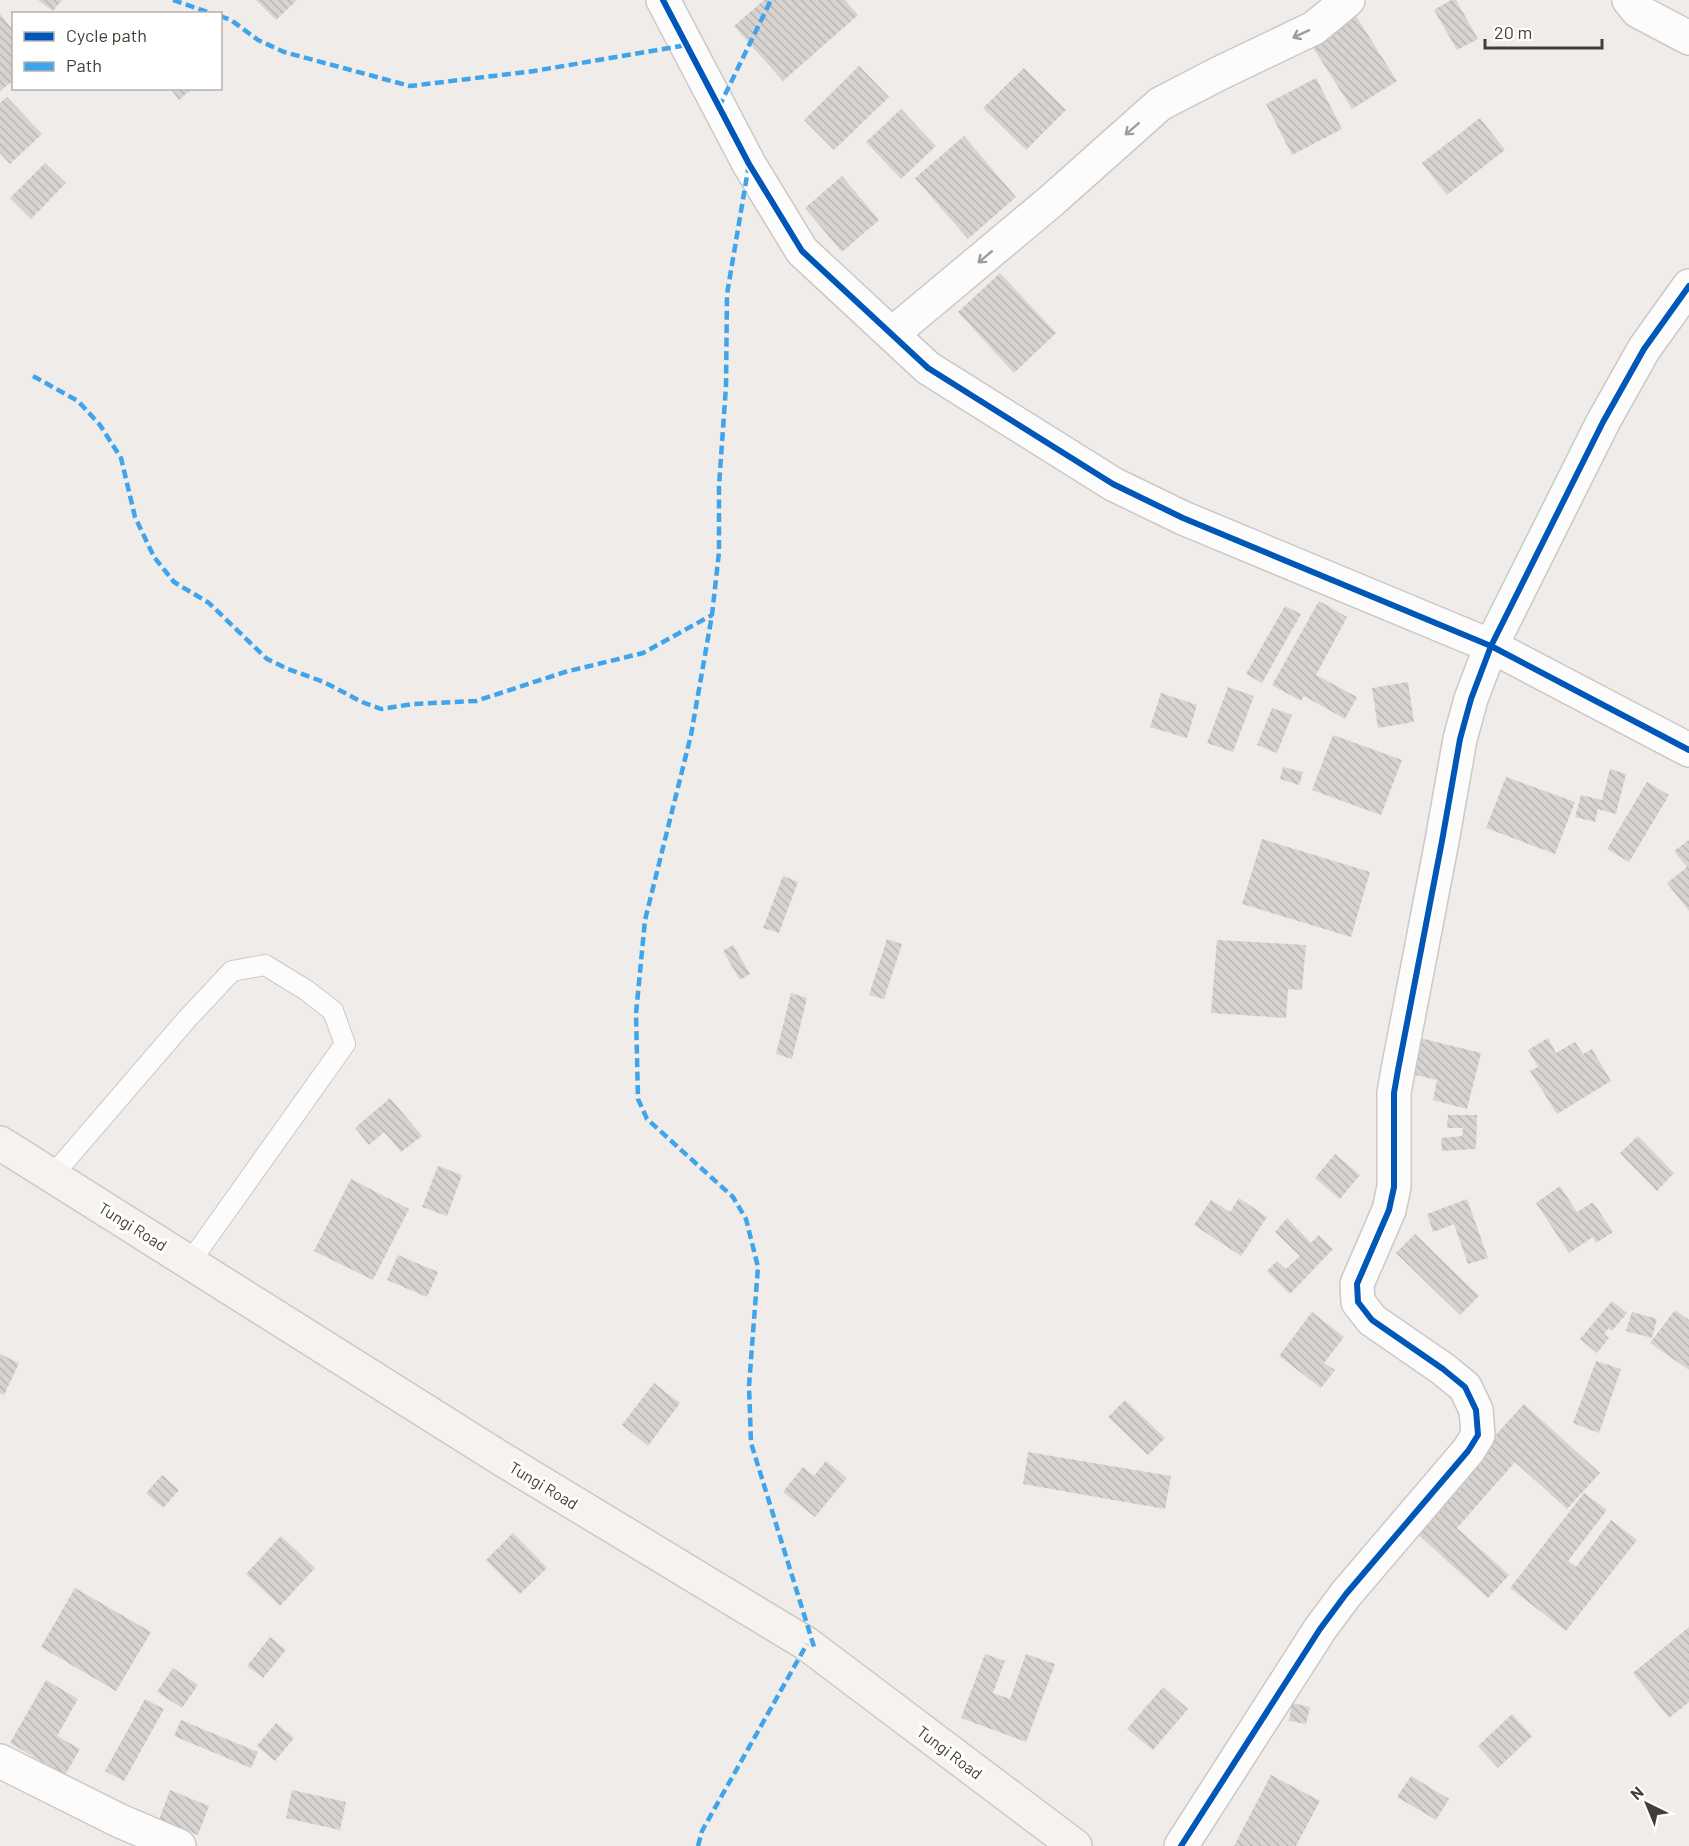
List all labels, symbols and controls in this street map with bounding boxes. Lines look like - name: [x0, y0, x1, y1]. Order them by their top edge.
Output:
- legend: [12, 12, 222, 90]
- scale bar: [1485, 12, 1602, 50]
- text: 20 m: [1494, 21, 1532, 43]
- text: Cycle path: [66, 24, 147, 46]
- one-way arrow: [1293, 29, 1311, 41]
- text: Path: [66, 54, 102, 76]
- one-way arrow: [1125, 122, 1140, 136]
- one-way arrow: [977, 250, 993, 263]
- street label: Tungi Road: [95, 1198, 171, 1254]
- street label: Tungi Road: [506, 1457, 582, 1513]
- street label: Tungi Road: [914, 1721, 986, 1783]
- north arrow: [1617, 1774, 1677, 1834]
- text: N: [1626, 1782, 1647, 1803]

